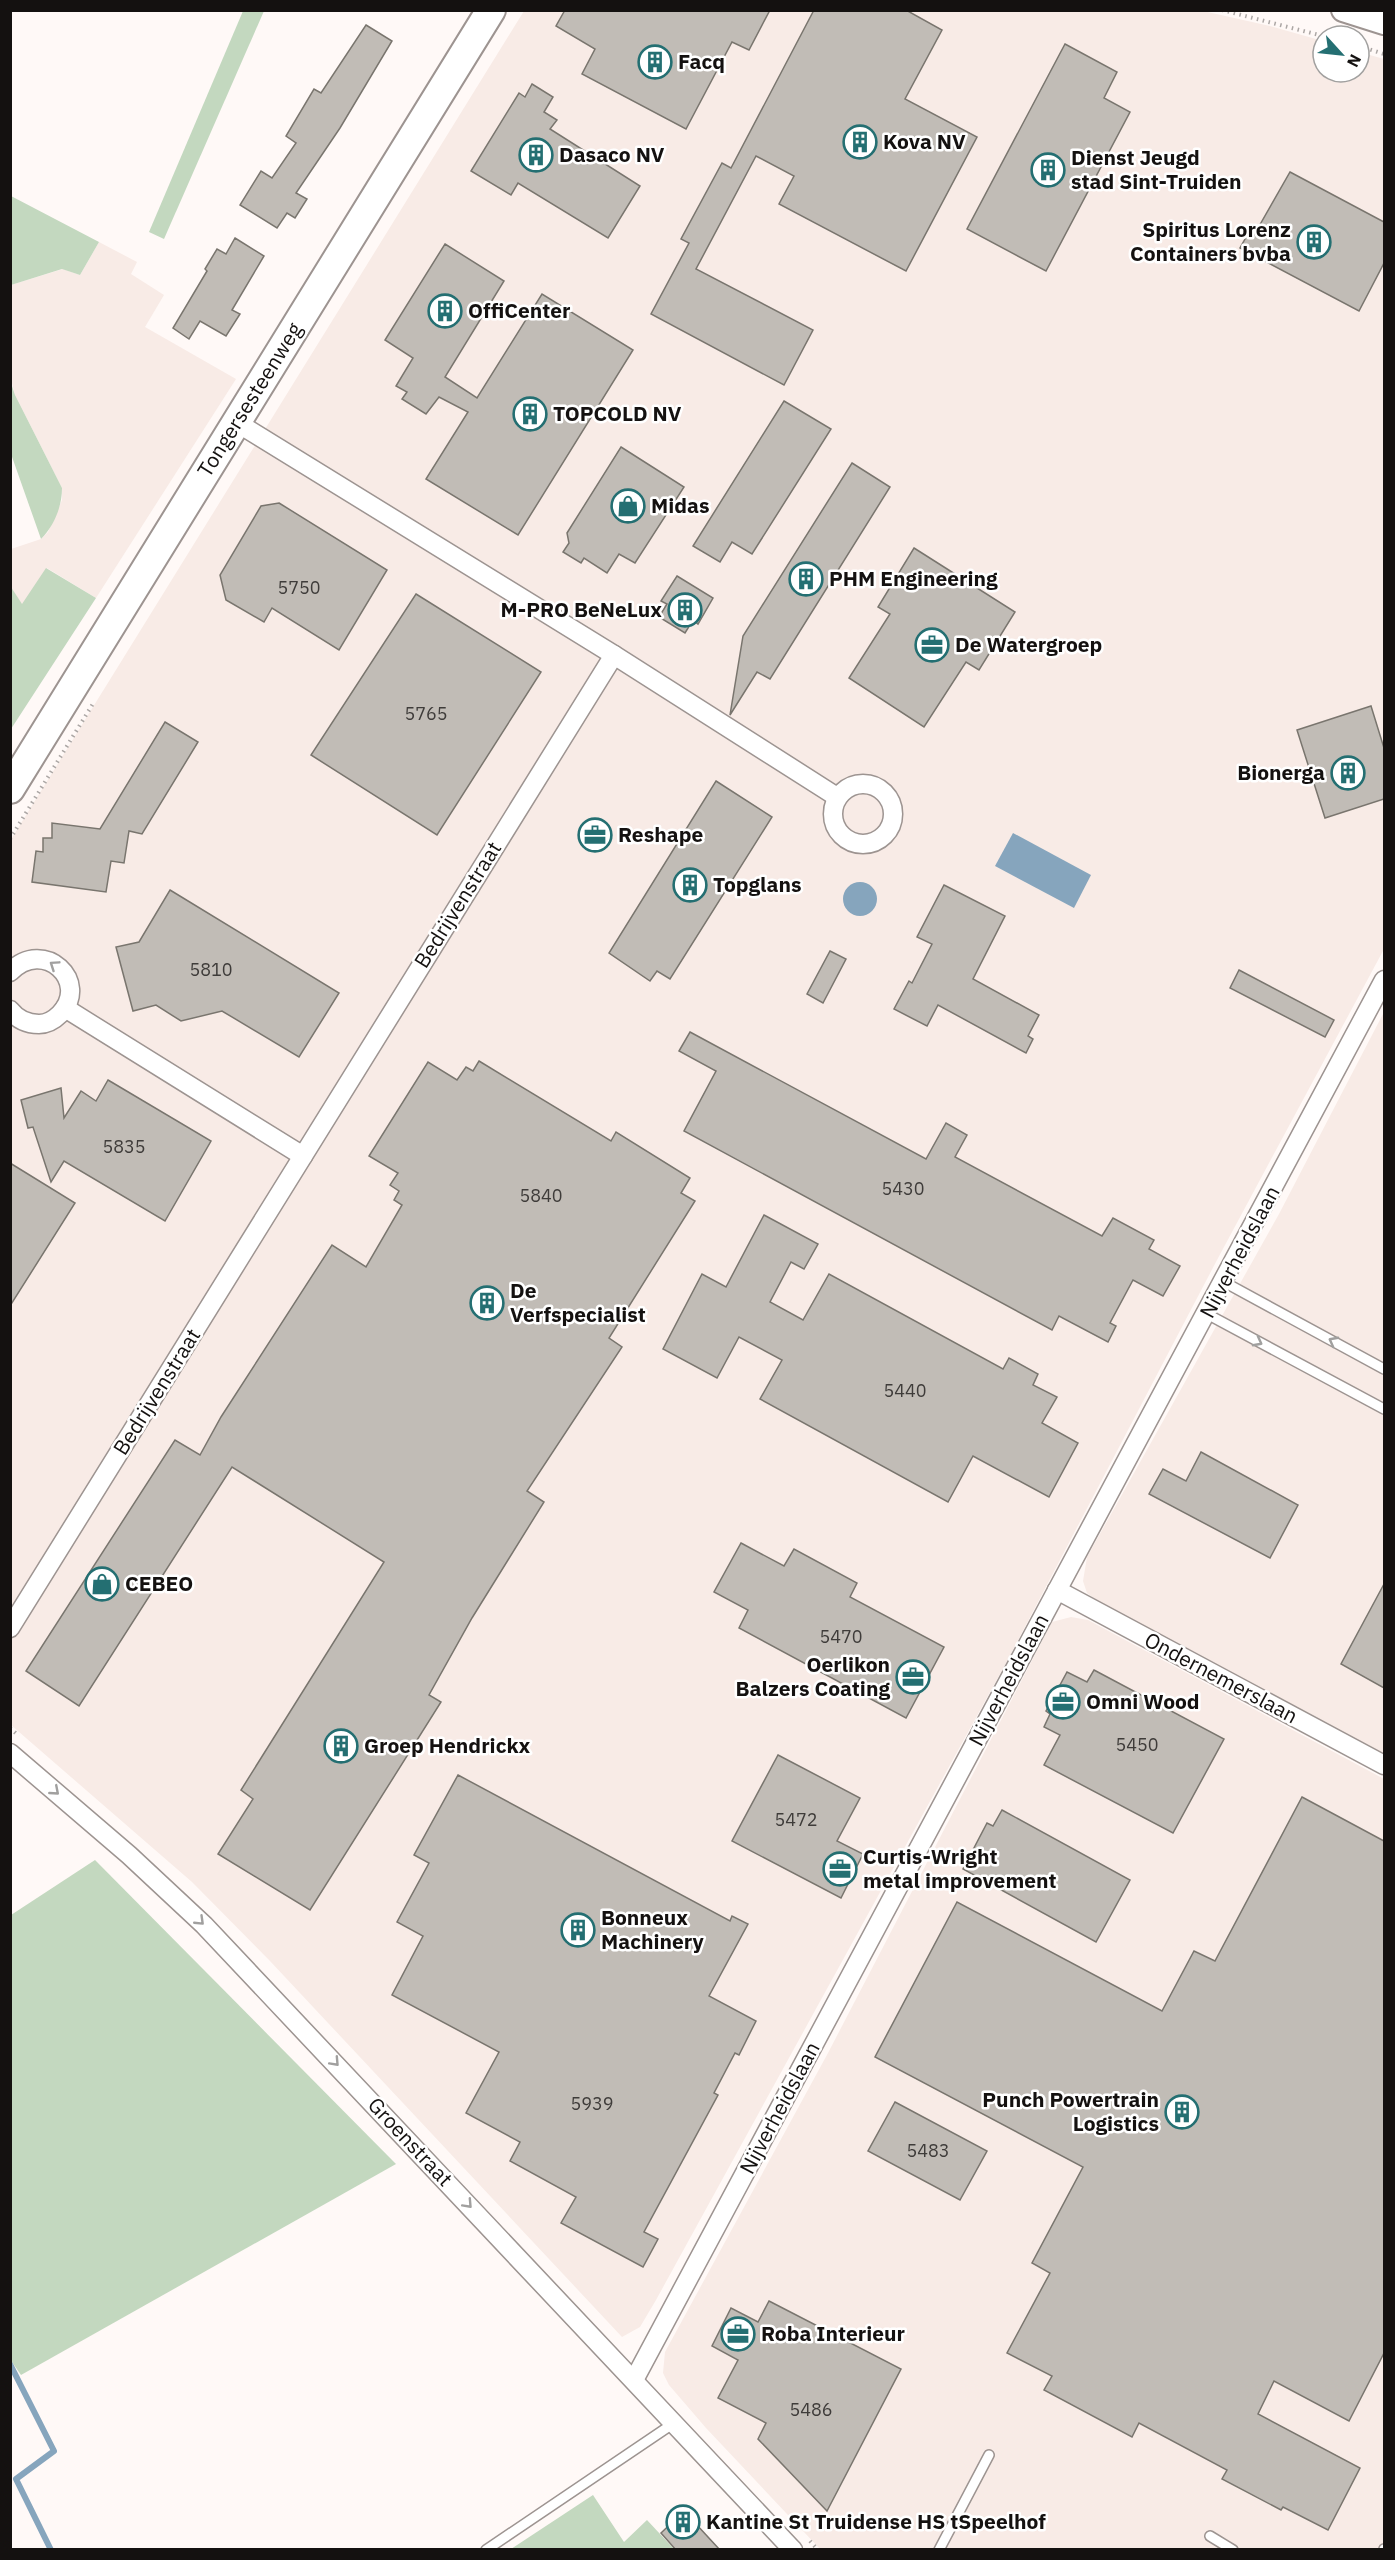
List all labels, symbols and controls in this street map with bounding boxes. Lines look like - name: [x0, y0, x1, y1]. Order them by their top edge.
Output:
- north arrow: [1311, 24, 1371, 84]
- building icon: Facq: [637, 44, 673, 80]
- place label: Facq: [678, 47, 725, 75]
- text: N: [1343, 51, 1366, 71]
- building icon: Kova NV: [842, 124, 878, 160]
- place label: Kova NV: [883, 127, 966, 155]
- building icon: Dasaco NV: [518, 137, 554, 173]
- place label: Dasaco NV: [559, 140, 665, 168]
- place label: Dienst Jeugd stad Sint-Truiden: [1071, 143, 1242, 195]
- building icon: Dienst Jeugd stad Sint-Truiden: [1030, 152, 1066, 188]
- place label: Spiritus Lorenz Containers bvba: [1130, 215, 1291, 267]
- building icon: Spiritus Lorenz Containers bvba: [1296, 224, 1332, 260]
- building icon: OffiCenter: [427, 293, 463, 329]
- place label: OffiCenter: [468, 296, 571, 324]
- street label: Tongersesteenweg: [190, 317, 308, 482]
- building icon: TOPCOLD NV: [512, 396, 548, 432]
- place label: TOPCOLD NV: [553, 399, 682, 427]
- shop icon: Midas: [610, 488, 646, 524]
- place label: Midas: [651, 491, 710, 519]
- building icon: PHM Engineering: [788, 561, 824, 597]
- place label: PHM Engineering: [829, 564, 998, 592]
- house number: 5750: [277, 576, 321, 599]
- building icon: M-PRO BeNeLux: [667, 592, 703, 628]
- place label: M-PRO BeNeLux: [501, 595, 662, 623]
- office icon: De Watergroep: [914, 627, 950, 663]
- place label: De Watergroep: [955, 630, 1102, 658]
- house number: 5765: [404, 702, 448, 725]
- building icon: Bionerga: [1330, 755, 1366, 791]
- place label: Bionerga: [1237, 758, 1325, 786]
- office icon: Reshape: [577, 817, 613, 853]
- place label: Reshape: [618, 820, 703, 848]
- street label: Bedrijvenstraat: [407, 836, 507, 973]
- building icon: Topglans: [672, 867, 708, 903]
- place label: Topglans: [713, 870, 802, 898]
- house number: 5810: [189, 958, 233, 981]
- one-way arrow: [50, 961, 61, 972]
- house number: 5835: [102, 1135, 146, 1158]
- house number: 5430: [881, 1177, 925, 1200]
- street label: Nijverheidslaan: [1192, 1181, 1286, 1323]
- house number: 5840: [519, 1184, 563, 1207]
- place label: De Verfspecialist: [510, 1276, 646, 1328]
- building icon: De Verfspecialist: [469, 1285, 505, 1321]
- street label: Bedrijvenstraat: [106, 1323, 206, 1460]
- one-way arrow: [1252, 1335, 1263, 1346]
- one-way arrow: [1329, 1337, 1339, 1348]
- house number: 5440: [883, 1379, 927, 1402]
- shop icon: CEBEO: [84, 1566, 120, 1602]
- place label: CEBEO: [125, 1569, 193, 1597]
- street label: Nijverheidslaan: [961, 1609, 1055, 1751]
- house number: 5470: [819, 1625, 863, 1648]
- street label: Ondernemerslaan: [1140, 1625, 1303, 1729]
- place label: Oerlikon Balzers Coating: [736, 1650, 890, 1702]
- office icon: Oerlikon Balzers Coating: [895, 1659, 931, 1695]
- office icon: Omni Wood: [1045, 1684, 1081, 1720]
- place label: Omni Wood: [1086, 1687, 1200, 1715]
- building icon: Groep Hendrickx: [323, 1728, 359, 1764]
- place label: Groep Hendrickx: [364, 1731, 531, 1759]
- house number: 5450: [1115, 1733, 1159, 1756]
- one-way arrow: [48, 1784, 59, 1795]
- house number: 5472: [774, 1808, 818, 1831]
- place label: Curtis-Wright metal improvement: [863, 1842, 1057, 1894]
- office icon: Curtis-Wright metal improvement: [822, 1851, 858, 1887]
- place label: Bonneux Machinery: [601, 1903, 704, 1955]
- building icon: Bonneux Machinery: [560, 1912, 596, 1948]
- one-way arrow: [194, 1914, 204, 1925]
- street label: Nijverheidslaan: [732, 2037, 826, 2179]
- one-way arrow: [328, 2055, 339, 2066]
- place label: Punch Powertrain Logistics: [982, 2085, 1159, 2137]
- street label: Groenstraat: [362, 2091, 459, 2192]
- house number: 5939: [570, 2092, 614, 2115]
- building icon: Punch Powertrain Logistics: [1164, 2094, 1200, 2130]
- house number: 5483: [906, 2139, 950, 2162]
- one-way arrow: [461, 2197, 472, 2208]
- office icon: Roba Interieur: [720, 2316, 756, 2352]
- place label: Roba Interieur: [761, 2319, 906, 2347]
- house number: 5486: [789, 2398, 833, 2421]
- building icon: Kantine St Truidense HS tSpeelhof: [665, 2504, 701, 2540]
- place label: Kantine St Truidense HS tSpeelhof: [706, 2507, 1046, 2535]

